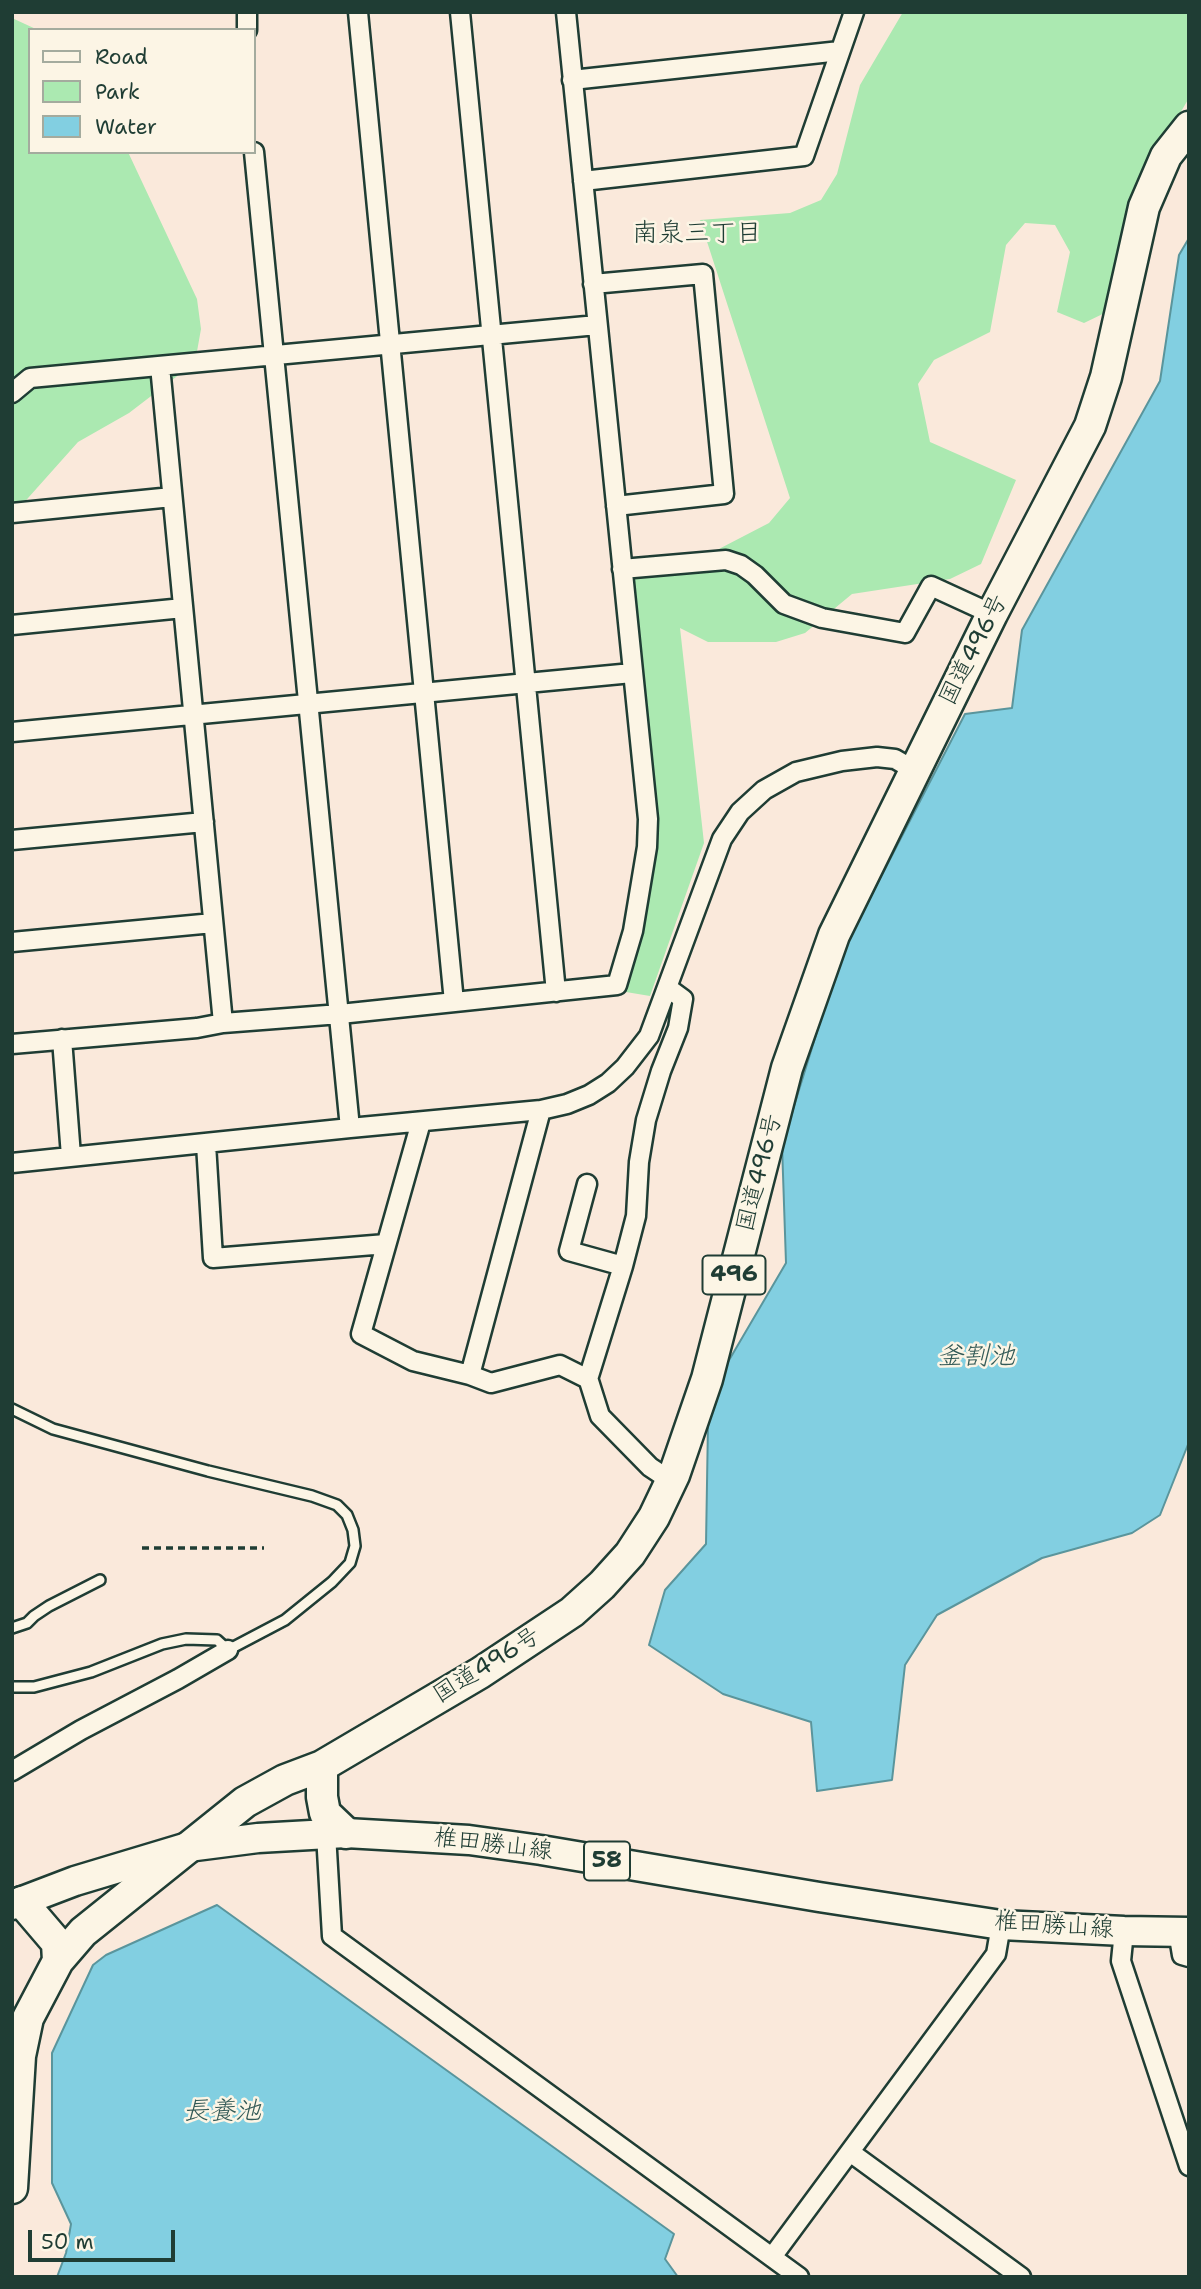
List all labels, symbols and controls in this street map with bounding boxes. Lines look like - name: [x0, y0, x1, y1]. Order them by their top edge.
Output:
- legend: [28, 28, 256, 154]
- text: Road: [95, 43, 148, 71]
- text: Park: [95, 78, 140, 106]
- text: Water: [95, 113, 157, 141]
- district label: 南泉三丁目: [632, 218, 762, 250]
- street label: 国道496号: [934, 590, 1014, 710]
- street label: 国道496号: [731, 1111, 789, 1235]
- road number: 496: [702, 1256, 766, 1294]
- water label: 釜割池: [937, 1341, 1015, 1373]
- street label: 国道496号: [428, 1622, 546, 1710]
- street label: 椎田勝山線: [432, 1823, 554, 1867]
- road number: 58: [584, 1842, 630, 1880]
- street label: 椎田勝山線: [993, 1907, 1115, 1945]
- water label: 長養池: [183, 2096, 261, 2128]
- scale bar: [32, 2216, 178, 2260]
- text: 50 m: [41, 2228, 94, 2256]

